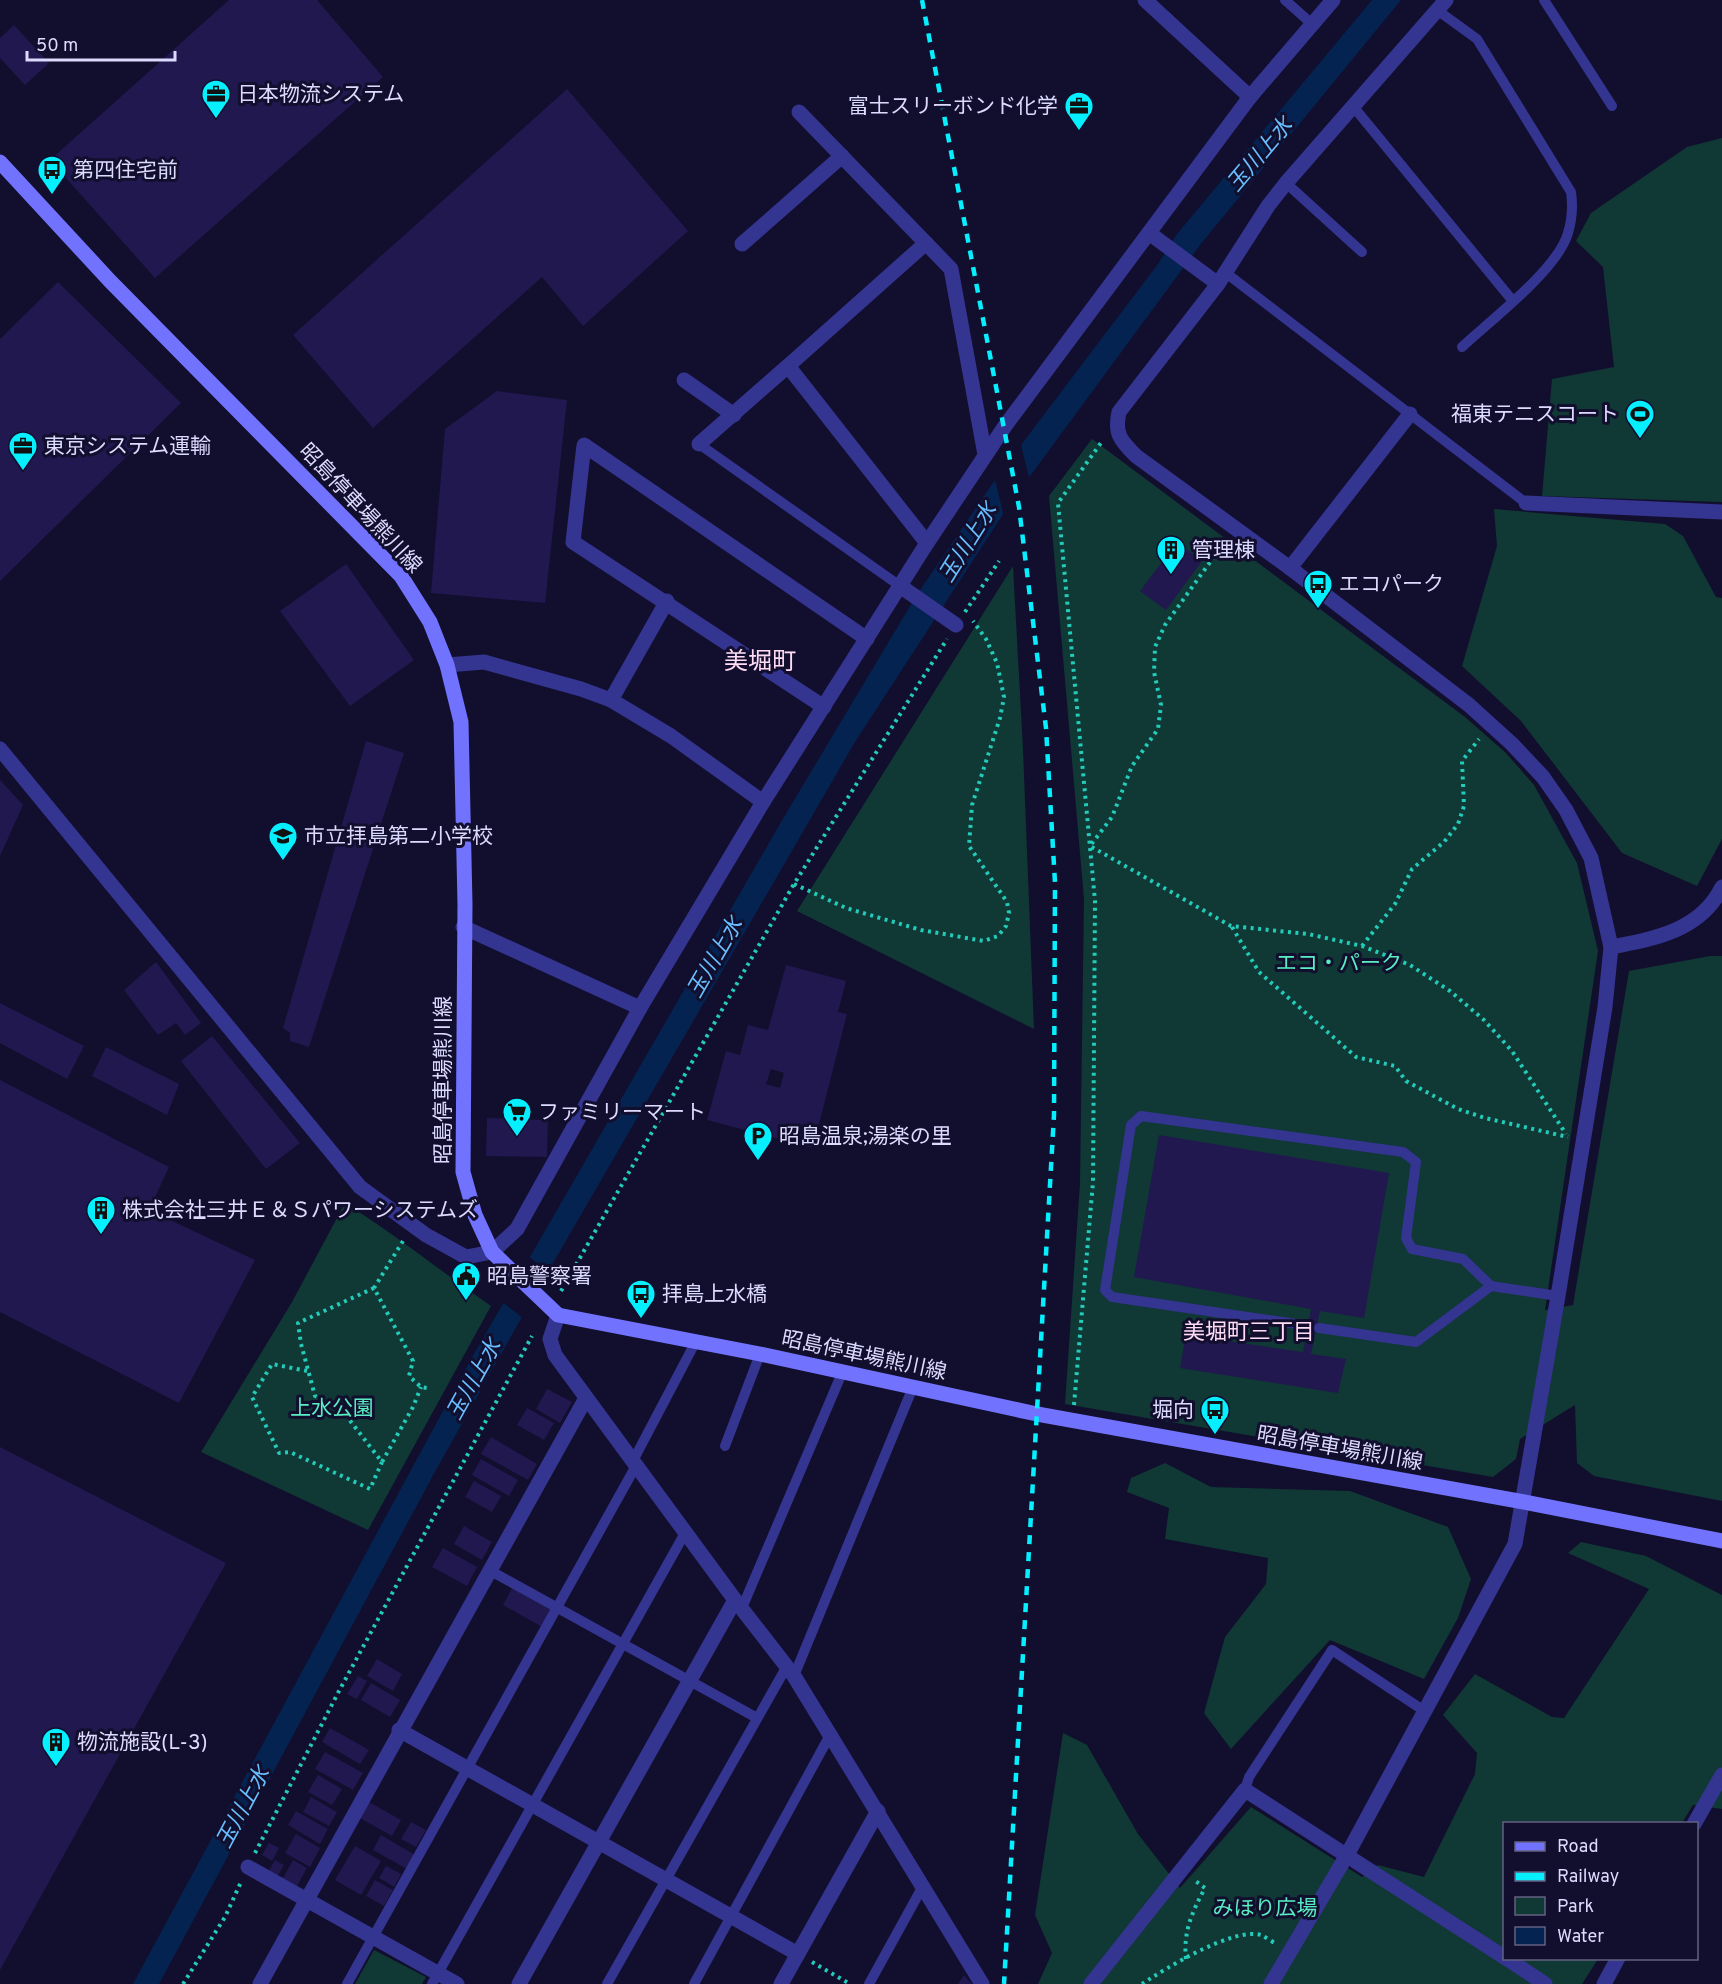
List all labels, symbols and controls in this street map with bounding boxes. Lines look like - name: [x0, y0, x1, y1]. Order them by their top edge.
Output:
- scale bar: [27, 24, 176, 62]
- text: 50 m: [36, 35, 78, 58]
- office icon: 日本物流システム: [200, 78, 232, 120]
- place label: 日本物流システム: [237, 82, 404, 109]
- office icon: 富士スリーボンド化学: [1063, 90, 1095, 132]
- place label: 富士スリーボンド化学: [848, 94, 1058, 121]
- water label: 玉川上水: [1222, 112, 1301, 198]
- bus stop icon: 第四住宅前: [36, 154, 68, 196]
- place label: 第四住宅前: [73, 158, 178, 185]
- sports icon: 福東テニスコート: [1624, 398, 1656, 440]
- place label: 福東テニスコート: [1451, 402, 1619, 429]
- office icon: 東京システム運輸: [7, 430, 39, 472]
- place label: 東京システム運輸: [44, 434, 211, 461]
- street label: 昭島停車場熊川線: [293, 438, 427, 580]
- water label: 玉川上水: [934, 497, 1005, 588]
- building icon: 管理棟: [1155, 534, 1187, 576]
- place label: 管理棟: [1192, 538, 1255, 565]
- bus stop icon: エコパーク: [1302, 568, 1334, 610]
- place label: エコパーク: [1339, 572, 1444, 599]
- district label: 美堀町: [724, 648, 796, 678]
- school or university icon: 市立拝島第二小学校: [267, 820, 299, 862]
- place label: 市立拝島第二小学校: [304, 824, 493, 851]
- water label: 玉川上水: [682, 912, 751, 1003]
- park label: エコ・パーク: [1276, 951, 1402, 978]
- street label: 昭島停車場熊川線: [431, 996, 458, 1164]
- supermarket icon: ファミリーマート: [501, 1096, 533, 1138]
- place label: ファミリーマート: [538, 1100, 706, 1127]
- parking icon: 昭島温泉;湯楽の里: [742, 1120, 774, 1162]
- place label: 昭島温泉;湯楽の里: [779, 1124, 952, 1151]
- building icon: 株式会社三井Ｅ＆Ｓパワーシステムズ: [85, 1194, 117, 1236]
- place label: 株式会社三井Ｅ＆Ｓパワーシステムズ: [122, 1198, 478, 1225]
- public building icon: 昭島警察署: [450, 1260, 482, 1302]
- place label: 昭島警察署: [487, 1264, 592, 1291]
- bus stop icon: 拝島上水橋: [625, 1278, 657, 1320]
- place label: 拝島上水橋: [662, 1282, 767, 1309]
- district label: 美堀町三丁目: [1183, 1320, 1315, 1347]
- street label: 昭島停車場熊川線: [779, 1326, 949, 1387]
- water label: 玉川上水: [442, 1333, 509, 1425]
- bus stop icon: 堀向: [1199, 1394, 1231, 1436]
- park label: 上水公園: [290, 1396, 374, 1423]
- place label: 堀向: [1152, 1398, 1194, 1425]
- street label: 昭島停車場熊川線: [1255, 1422, 1425, 1477]
- building icon: 物流施設(L-3): [40, 1726, 72, 1768]
- place label: 物流施設(L-3): [77, 1730, 208, 1757]
- water label: 玉川上水: [212, 1761, 278, 1853]
- legend: [1503, 1822, 1698, 1960]
- text: Road: [1557, 1836, 1599, 1859]
- text: Railway: [1557, 1866, 1619, 1889]
- park label: みほり広場: [1213, 1896, 1318, 1923]
- text: Park: [1557, 1896, 1594, 1919]
- text: Water: [1557, 1926, 1604, 1949]

